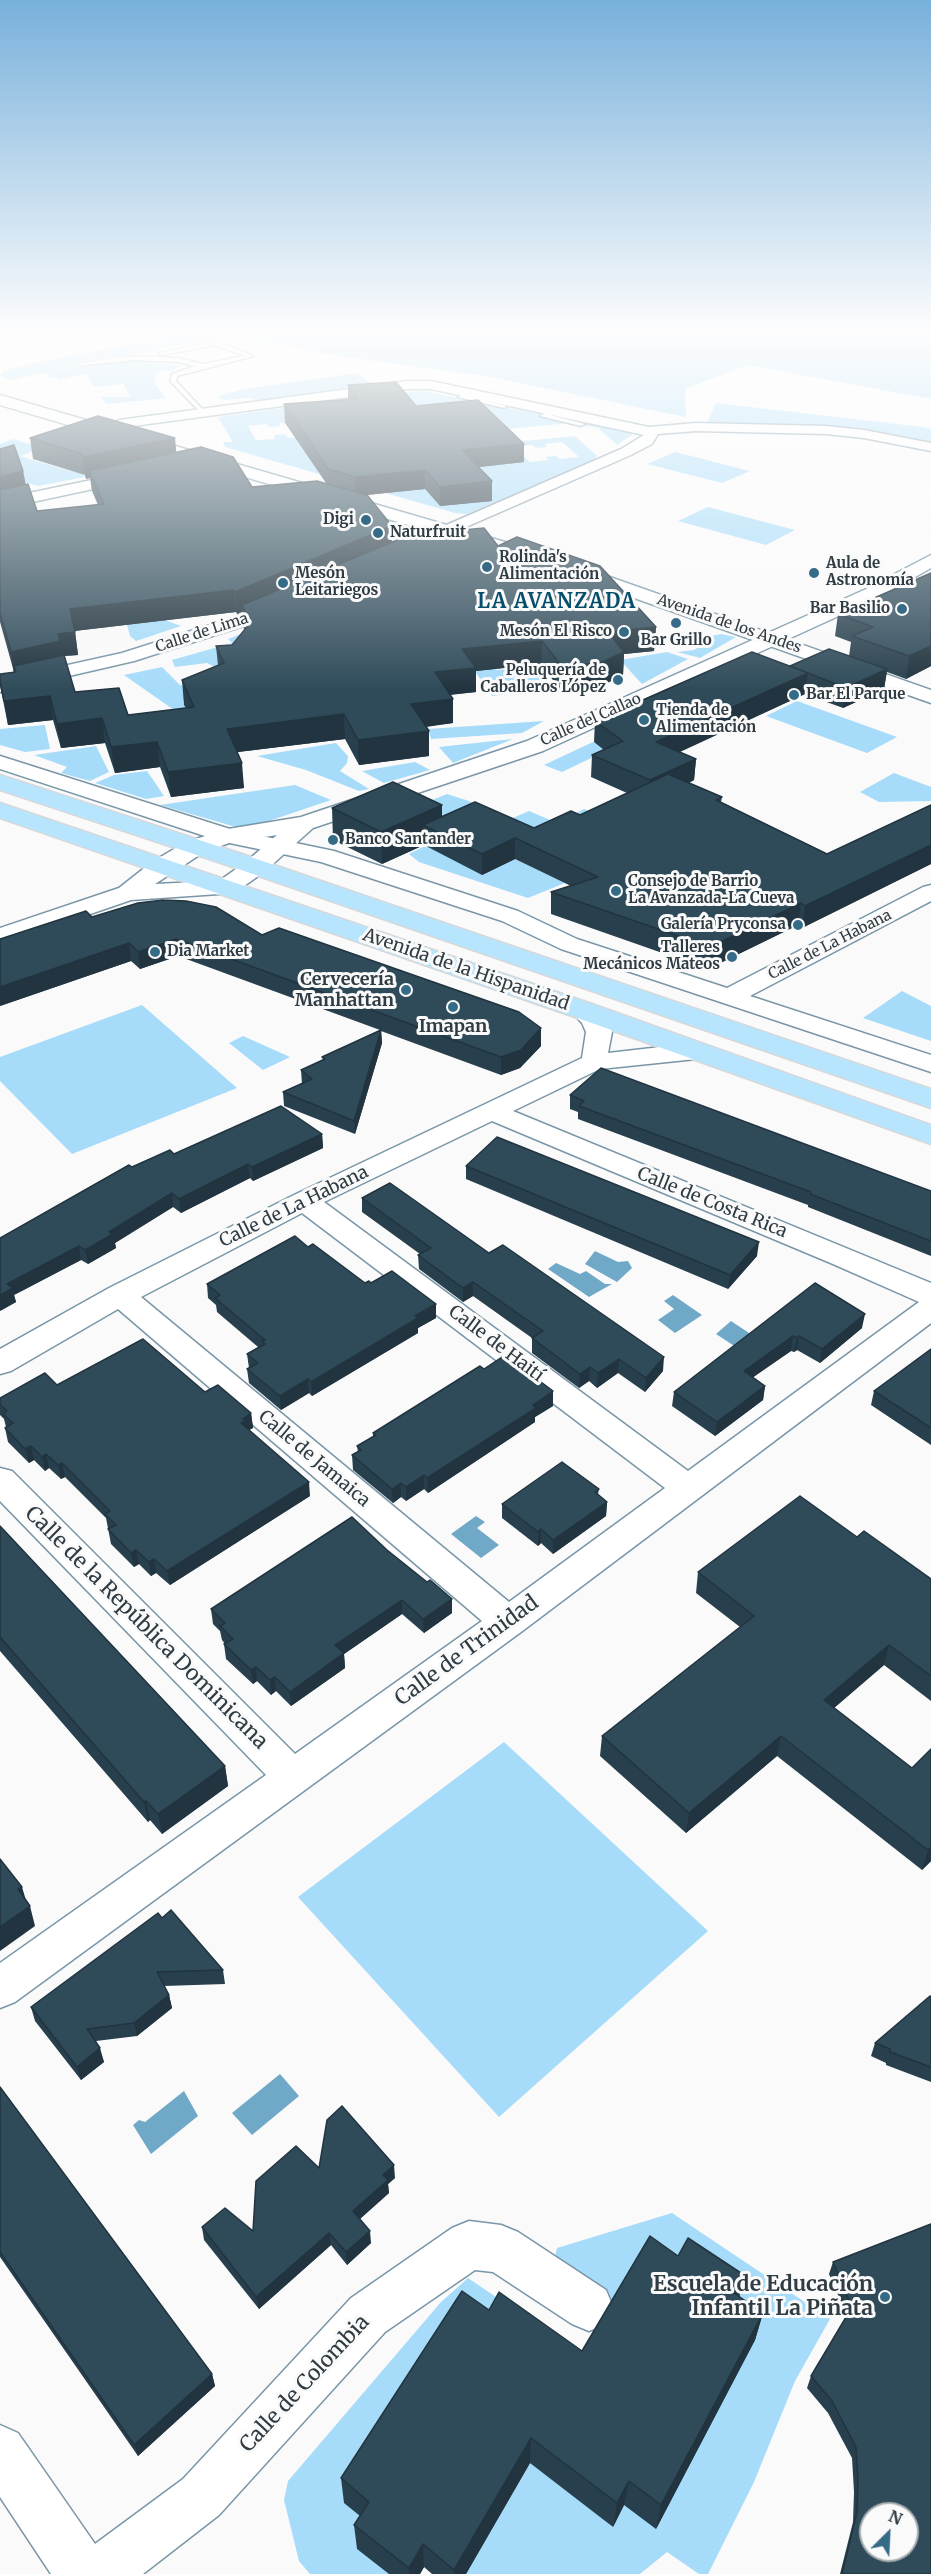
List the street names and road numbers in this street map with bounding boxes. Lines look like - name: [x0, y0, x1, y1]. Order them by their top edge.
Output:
- street label: Avenida de los Andes: [655, 591, 803, 657]
- street label: Calle de Lima: [153, 610, 251, 656]
- street label: Calle del Callao: [538, 690, 644, 750]
- street label: Calle de La Habana: [765, 906, 895, 984]
- street label: Avenida de la Hispanidad: [360, 925, 572, 1015]
- street label: Calle de La Habana: [216, 1162, 372, 1252]
- street label: Calle de Costa Rica: [634, 1163, 790, 1243]
- street label: Calle de Haití: [444, 1301, 548, 1387]
- street label: Calle de Jamaica: [254, 1406, 374, 1512]
- street label: Calle de la República Dominicana: [19, 1501, 273, 1755]
- street label: Calle de Trinidad: [390, 1590, 544, 1712]
- street label: Calle de Colombia: [235, 2310, 375, 2458]

